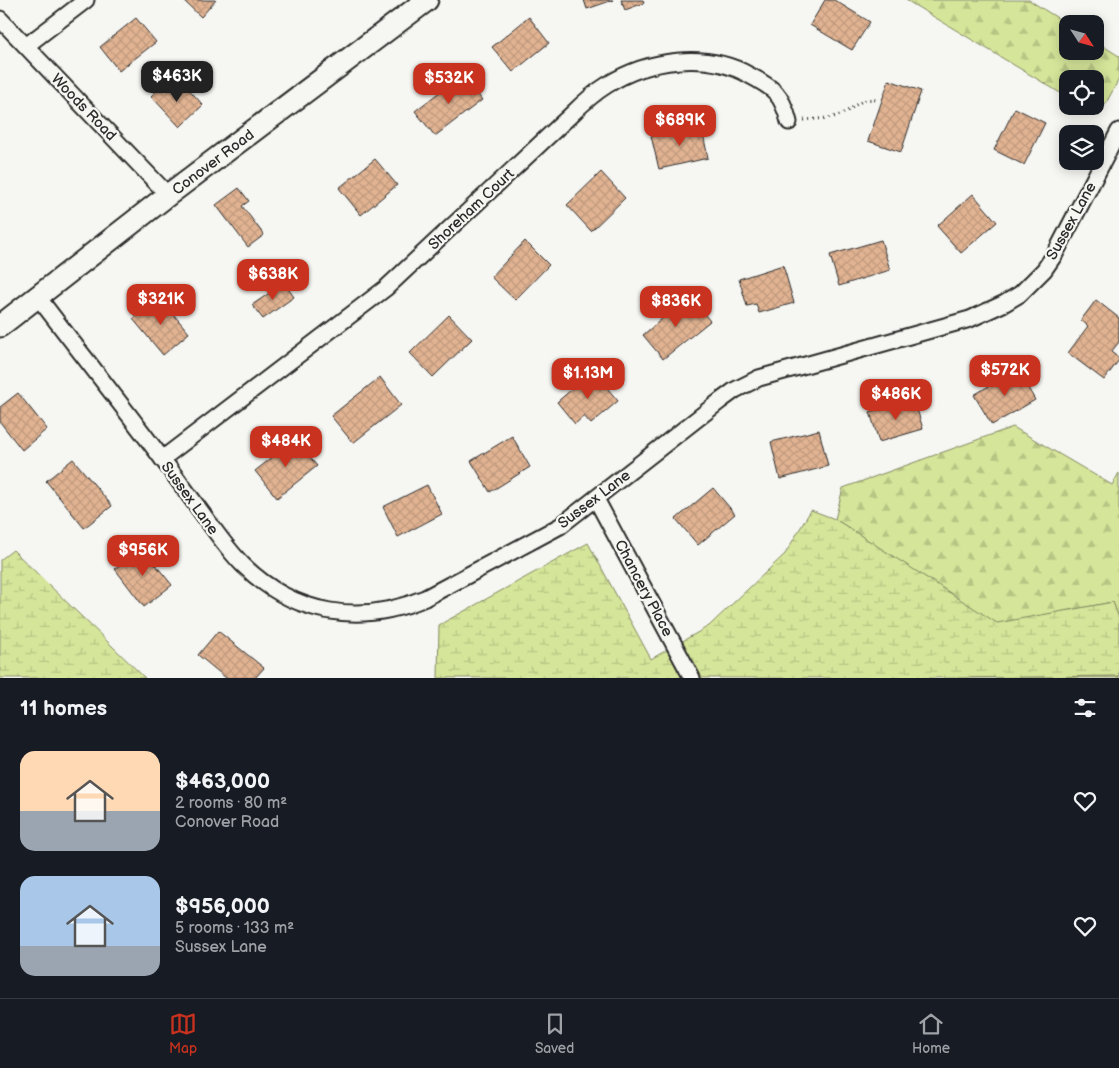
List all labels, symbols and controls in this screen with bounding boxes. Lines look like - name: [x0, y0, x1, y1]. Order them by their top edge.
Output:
- north arrow: [1059, 15, 1104, 60]
- map controls: [1059, 15, 1104, 170]
- pin: $463K: [142, 61, 212, 103]
- pin: $532K: [414, 62, 484, 105]
- text: $463K: [152, 67, 202, 86]
- text: $532K: [424, 69, 474, 88]
- street label: Woods Road: [47, 70, 120, 145]
- button: locate: [1059, 70, 1104, 115]
- pin: $689K: [645, 104, 715, 147]
- text: $689K: [655, 111, 705, 130]
- street label: Conover Road: [169, 125, 258, 199]
- button: layers: [1059, 125, 1104, 170]
- street label: Shoreham Court: [424, 164, 519, 254]
- street label: Sussex Lane: [1042, 179, 1101, 263]
- pin: $638K: [238, 258, 308, 301]
- text: $638K: [248, 265, 298, 284]
- pin: $321K: [126, 284, 196, 326]
- pin: $836K: [641, 286, 711, 328]
- text: $321K: [138, 290, 184, 309]
- text: $836K: [651, 292, 701, 311]
- pin: $572K: [970, 354, 1040, 397]
- pin: $1.13M: [547, 358, 629, 400]
- text: $572K: [980, 361, 1030, 380]
- text: $1.13M: [563, 364, 613, 383]
- pin: $486K: [861, 378, 931, 421]
- text: $486K: [871, 385, 921, 404]
- pin: $484K: [251, 426, 321, 468]
- text: $484K: [261, 432, 311, 451]
- street label: Sussex Lane: [157, 458, 223, 539]
- street label: Sussex Lane: [554, 466, 634, 533]
- pin: $956K: [108, 534, 178, 577]
- street label: Chancery Place: [610, 537, 677, 640]
- text: $956K: [118, 541, 168, 560]
- icon: filters: [1071, 694, 1099, 722]
- text: 11 homes: [20, 696, 107, 721]
- text: $463,000: [175, 769, 270, 794]
- icon: home: [60, 771, 120, 831]
- icon: heart: [1071, 787, 1099, 815]
- text: 2 rooms · 80 m²: [175, 794, 287, 813]
- text: Conover Road: [175, 813, 279, 832]
- text: $956,000: [175, 894, 270, 919]
- icon: home: [60, 896, 120, 956]
- icon: heart: [1071, 912, 1099, 940]
- text: 5 rooms · 133 m²: [175, 919, 294, 938]
- text: Sussex Lane: [175, 938, 267, 957]
- tab: Map: [169, 1010, 197, 1057]
- tab: Saved: [535, 1010, 574, 1057]
- tab: Home: [912, 1010, 950, 1057]

